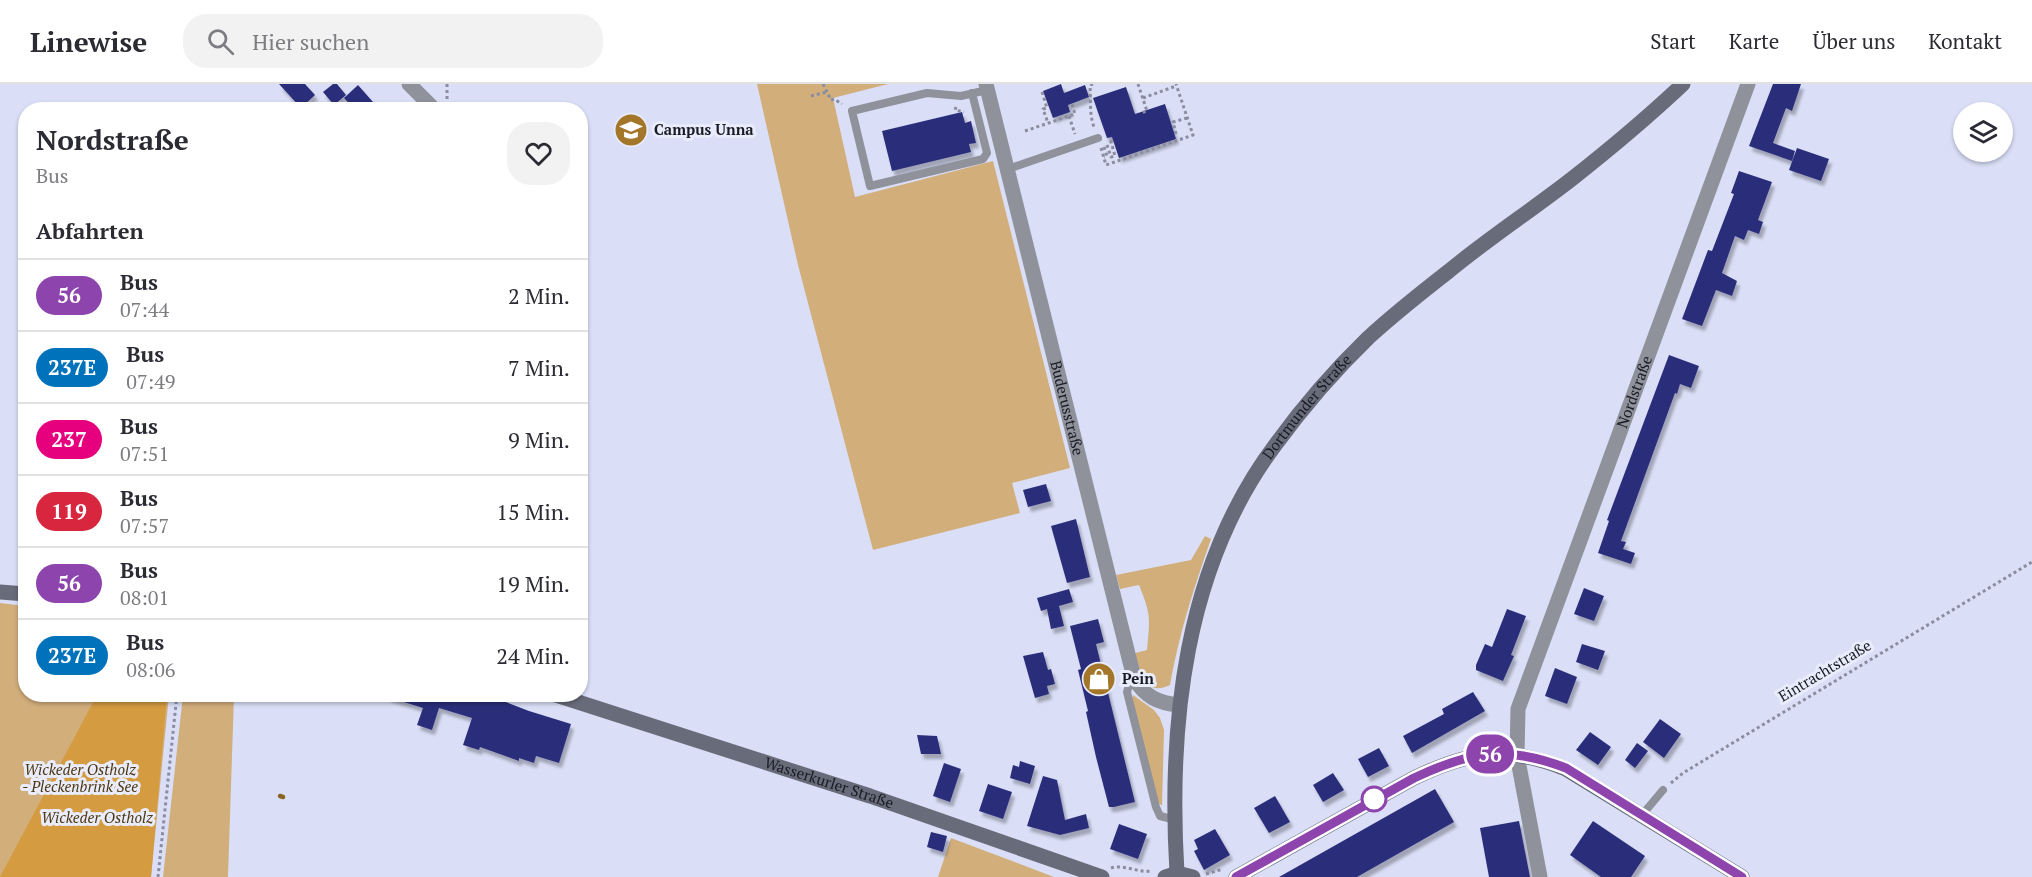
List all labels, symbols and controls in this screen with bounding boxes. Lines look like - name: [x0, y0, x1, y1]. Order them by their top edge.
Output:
- search box: [183, 14, 603, 68]
- text: Linewise: [30, 23, 147, 60]
- icon: search: [204, 25, 237, 58]
- text: Hier suchen: [252, 27, 369, 56]
- text: Start: [1650, 27, 1696, 55]
- text: Karte: [1729, 27, 1779, 55]
- text: Über uns: [1812, 27, 1895, 55]
- text: Kontakt: [1928, 27, 2002, 55]
- map controls: [1953, 102, 2013, 162]
- button: layers: [1953, 102, 2013, 162]
- school or university icon: Campus Unna: [613, 112, 649, 148]
- place label: Campus Unna: [654, 119, 754, 139]
- text: Nordstraße: [36, 121, 189, 158]
- button: heart: [507, 122, 570, 185]
- text: Bus: [36, 162, 68, 189]
- text: Abfahrten: [36, 216, 144, 245]
- text: Bus: [120, 267, 158, 296]
- text: 56: [57, 281, 81, 309]
- text: 2 Min.: [508, 281, 570, 310]
- text: 07:44: [120, 296, 169, 323]
- text: Bus: [126, 339, 164, 368]
- street label: Dortmunder Straße: [1257, 350, 1355, 463]
- text: 237E: [48, 353, 96, 381]
- text: 7 Min.: [508, 353, 570, 382]
- street label: Nordstraße: [1611, 353, 1656, 431]
- street label: Buderusstraße: [1046, 358, 1089, 457]
- text: 07:49: [126, 368, 175, 395]
- text: Bus: [120, 411, 158, 440]
- text: 237: [51, 425, 87, 453]
- text: 9 Min.: [508, 425, 570, 454]
- text: 07:51: [120, 440, 169, 467]
- text: Bus: [120, 483, 158, 512]
- text: 119: [51, 497, 87, 525]
- text: 15 Min.: [496, 497, 570, 526]
- text: 07:57: [120, 512, 169, 539]
- text: Bus: [120, 555, 158, 584]
- text: 56: [57, 569, 81, 597]
- text: 19 Min.: [496, 569, 570, 598]
- text: 08:01: [120, 584, 169, 611]
- text: Bus: [126, 627, 164, 656]
- street label: Eintrachtstraße: [1774, 635, 1875, 706]
- text: 237E: [48, 641, 96, 669]
- text: 24 Min.: [496, 641, 570, 670]
- text: 08:06: [126, 656, 175, 683]
- shop icon: Pein: [1081, 661, 1117, 697]
- place label: Pein: [1122, 668, 1154, 688]
- line badge: 56: [1463, 734, 1517, 774]
- text: 56: [1478, 740, 1502, 768]
- street label: Wasserkurler Straße: [762, 752, 897, 813]
- park label: Wickeder Ostholz - Pleckenbrink See: [22, 759, 138, 796]
- unlabelled marker: [1361, 786, 1387, 812]
- park label: Wickeder Ostholz: [41, 807, 153, 827]

